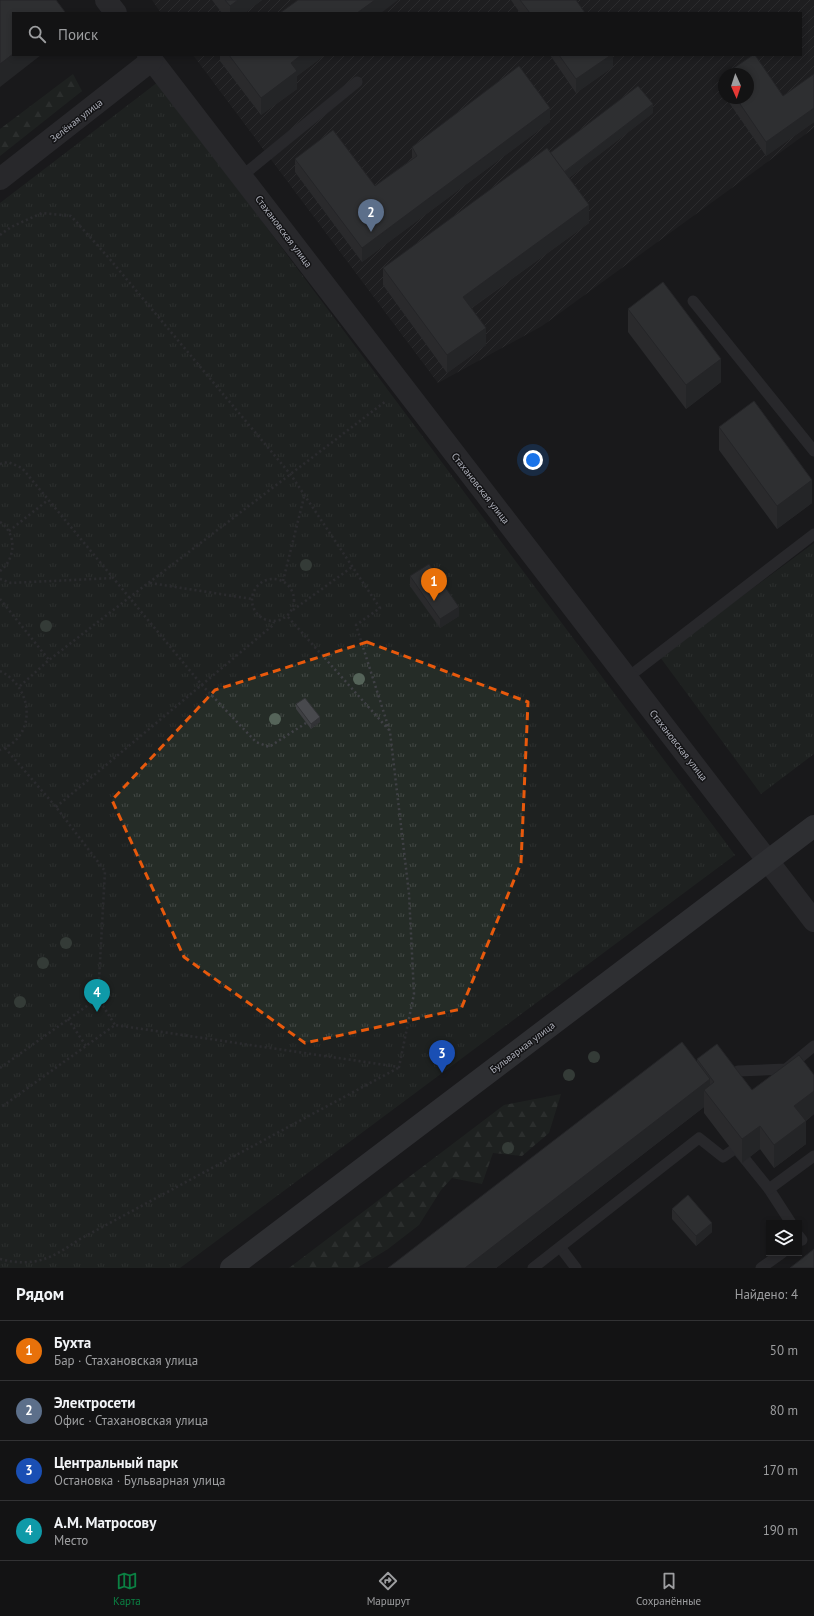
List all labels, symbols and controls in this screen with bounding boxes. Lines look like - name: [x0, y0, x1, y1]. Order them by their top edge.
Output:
- search box: [12, 12, 802, 56]
- icon: search: [26, 23, 48, 45]
- text: Поиск: [58, 25, 98, 44]
- north arrow: [718, 68, 754, 104]
- street label: Зелёная улица: [47, 96, 105, 145]
- street label: Стахановская улица: [252, 193, 315, 270]
- pin: 2: [358, 199, 384, 232]
- street label: Стахановская улица: [449, 450, 513, 527]
- your location: [523, 450, 543, 470]
- pin: 1: [421, 568, 447, 601]
- street label: Стахановская улица: [647, 707, 711, 784]
- pin: 4: [84, 979, 110, 1012]
- street label: Бульварная улица: [487, 1019, 558, 1076]
- pin: 3: [429, 1040, 455, 1073]
- map controls: [766, 1220, 802, 1256]
- button: layers: [766, 1220, 802, 1256]
- text: Рядом: [16, 1283, 64, 1305]
- text: Найдено: 4: [735, 1286, 798, 1303]
- text: Бухта: [54, 1333, 91, 1352]
- text: 1: [25, 1342, 33, 1359]
- text: 50 m: [770, 1342, 798, 1359]
- text: Бар · Стахановская улица: [54, 1352, 198, 1369]
- text: Электросети: [54, 1393, 136, 1412]
- text: 2: [25, 1402, 33, 1419]
- text: 80 m: [770, 1402, 798, 1419]
- text: Офис · Стахановская улица: [54, 1412, 208, 1429]
- text: Центральный парк: [54, 1453, 178, 1472]
- text: 3: [25, 1462, 33, 1479]
- text: 170 m: [763, 1462, 798, 1479]
- text: Остановка · Бульварная улица: [54, 1472, 225, 1489]
- text: А.М. Матросову: [54, 1513, 156, 1532]
- text: 4: [25, 1522, 33, 1539]
- text: 190 m: [763, 1522, 798, 1539]
- text: Место: [54, 1532, 88, 1549]
- tab: Карта: [113, 1570, 141, 1608]
- tab: Маршрут: [367, 1570, 410, 1608]
- tab: Сохранённые: [636, 1570, 701, 1608]

